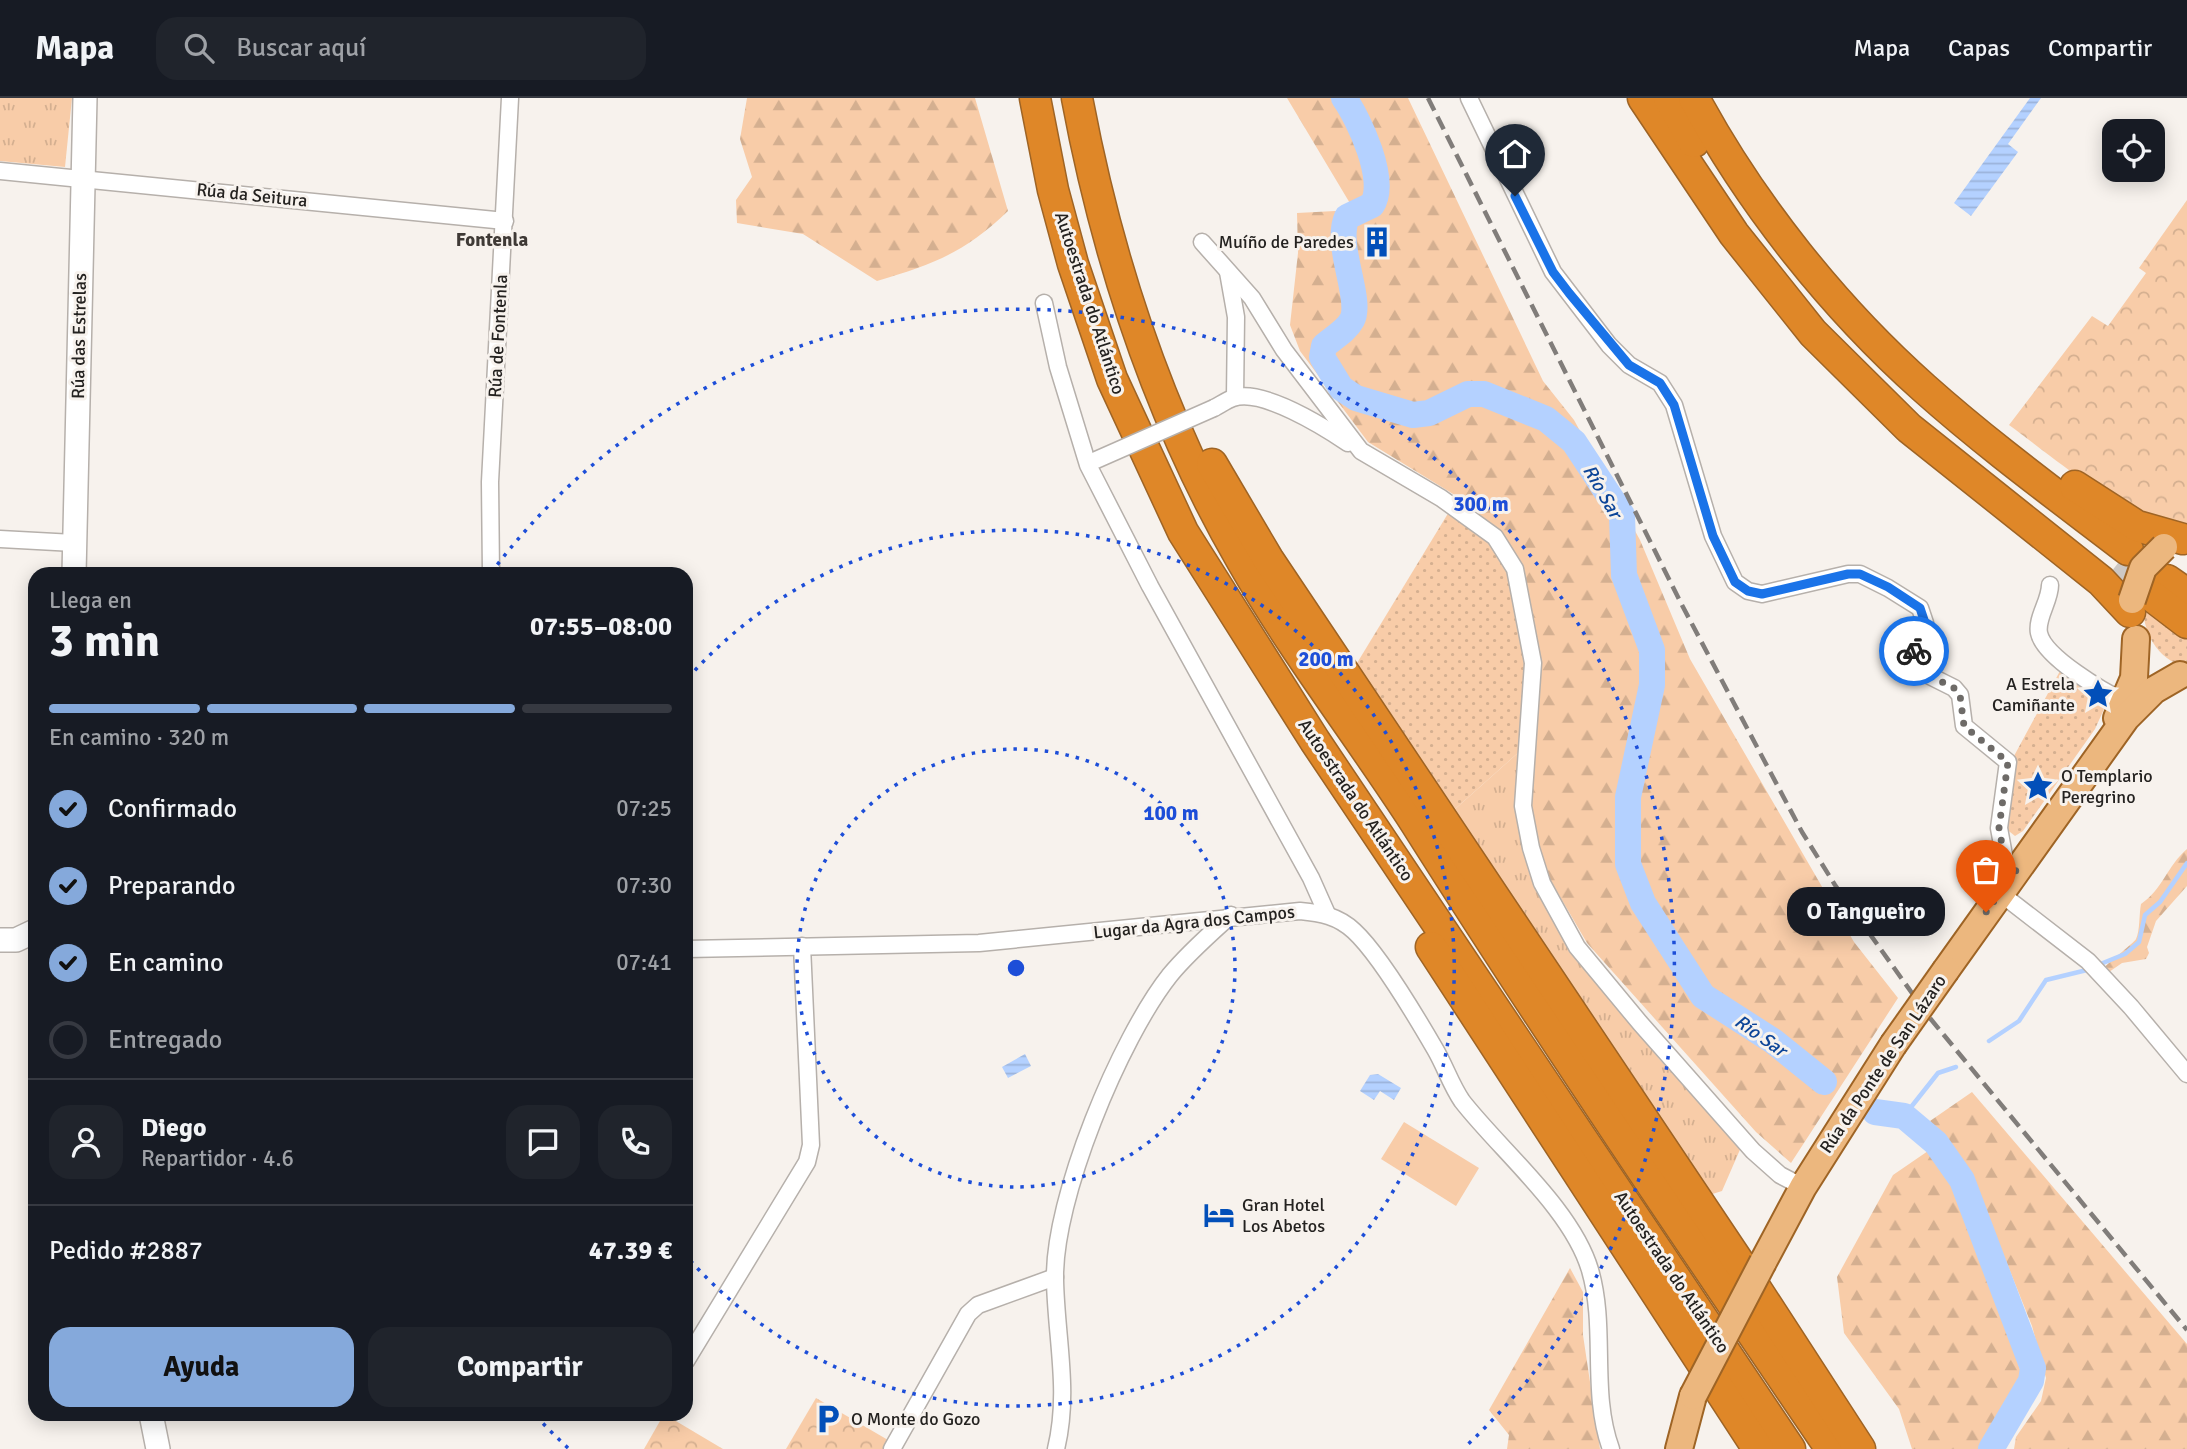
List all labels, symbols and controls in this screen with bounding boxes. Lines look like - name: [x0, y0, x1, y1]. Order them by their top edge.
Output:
- search box: [156, 17, 646, 80]
- text: Mapa: [35, 28, 114, 69]
- icon: search: [180, 29, 218, 67]
- text: Buscar aquí: [236, 32, 366, 64]
- text: Mapa: [1854, 33, 1910, 63]
- text: Capas: [1948, 33, 2010, 63]
- text: Compartir: [2048, 33, 2152, 63]
- map controls: [2102, 119, 2165, 182]
- button: locate: [2102, 119, 2165, 182]
- pin: [1485, 124, 1545, 196]
- icon: home: [1496, 135, 1534, 173]
- street label: Rúa da Seitura: [195, 178, 309, 212]
- street label: Autoestrada do Atlántico: [1050, 209, 1130, 397]
- building icon: Muíño de Paredes: [1360, 225, 1394, 259]
- district label: Fontenla: [456, 228, 528, 252]
- place label: Muíño de Paredes: [1219, 231, 1354, 253]
- street label: Rúa das Estrelas: [67, 273, 91, 399]
- street label: Rúa de Fontenla: [484, 274, 512, 398]
- water label: Río Sar: [1577, 460, 1628, 525]
- text: 300 m: [1453, 491, 1509, 517]
- text: Llega en: [49, 586, 132, 615]
- text: 07:55–08:00: [530, 611, 672, 643]
- text: 3 min: [49, 613, 160, 669]
- courier: [1879, 616, 1949, 686]
- icon: bike: [1895, 632, 1933, 670]
- text: 200 m: [1298, 646, 1354, 672]
- place label: A Estrela Camiñante: [1992, 673, 2075, 716]
- place icon: A Estrela Camiñante: [2081, 677, 2115, 711]
- street label: Autoestrada do Atlántico: [1294, 715, 1418, 885]
- text: En camino · 320 m: [49, 723, 229, 752]
- place label: O Templario Peregrino: [2061, 765, 2153, 808]
- place icon: O Templario Peregrino: [2021, 769, 2055, 803]
- icon: check: [49, 790, 87, 828]
- text: Confirmado: [108, 793, 237, 825]
- text: 07:25: [616, 794, 672, 823]
- text: 100 m: [1143, 800, 1199, 826]
- pin: [1956, 840, 2016, 912]
- icon: bag: [1967, 851, 2005, 889]
- icon: check: [49, 867, 87, 905]
- text: Preparando: [108, 870, 235, 902]
- text: 07:30: [616, 871, 672, 900]
- callout: O Tangueiro: [1786, 888, 1944, 936]
- text: O Tangueiro: [1807, 897, 1925, 926]
- street label: Lugar da Agra dos Campos: [1092, 900, 1296, 944]
- icon: check: [49, 944, 87, 982]
- text: En camino: [108, 947, 224, 979]
- text: 07:41: [616, 948, 672, 977]
- centre of rings: [1004, 956, 1028, 980]
- street label: Rúa da Ponte de San Lázaro: [1815, 971, 1951, 1157]
- water label: Río Sar: [1730, 1009, 1793, 1064]
- text: Entregado: [108, 1024, 222, 1056]
- button: person: [49, 1105, 123, 1179]
- button: chat: [506, 1105, 580, 1179]
- button: phone: [598, 1105, 672, 1179]
- text: Diego: [141, 1112, 207, 1144]
- text: Repartidor · 4.6: [141, 1144, 294, 1173]
- street label: Autoestrada do Atlántico: [1610, 1187, 1734, 1357]
- place label: Gran Hotel Los Abetos: [1242, 1194, 1325, 1237]
- hotel icon: Gran Hotel Los Abetos: [1202, 1198, 1236, 1232]
- text: Pedido #2887: [49, 1235, 203, 1267]
- text: 47.39 €: [589, 1235, 672, 1267]
- button: Ayuda: [49, 1327, 354, 1407]
- button: Compartir: [368, 1327, 672, 1407]
- parking icon: O Monte do Gozo: [811, 1402, 845, 1436]
- place label: O Monte do Gozo: [851, 1408, 980, 1430]

